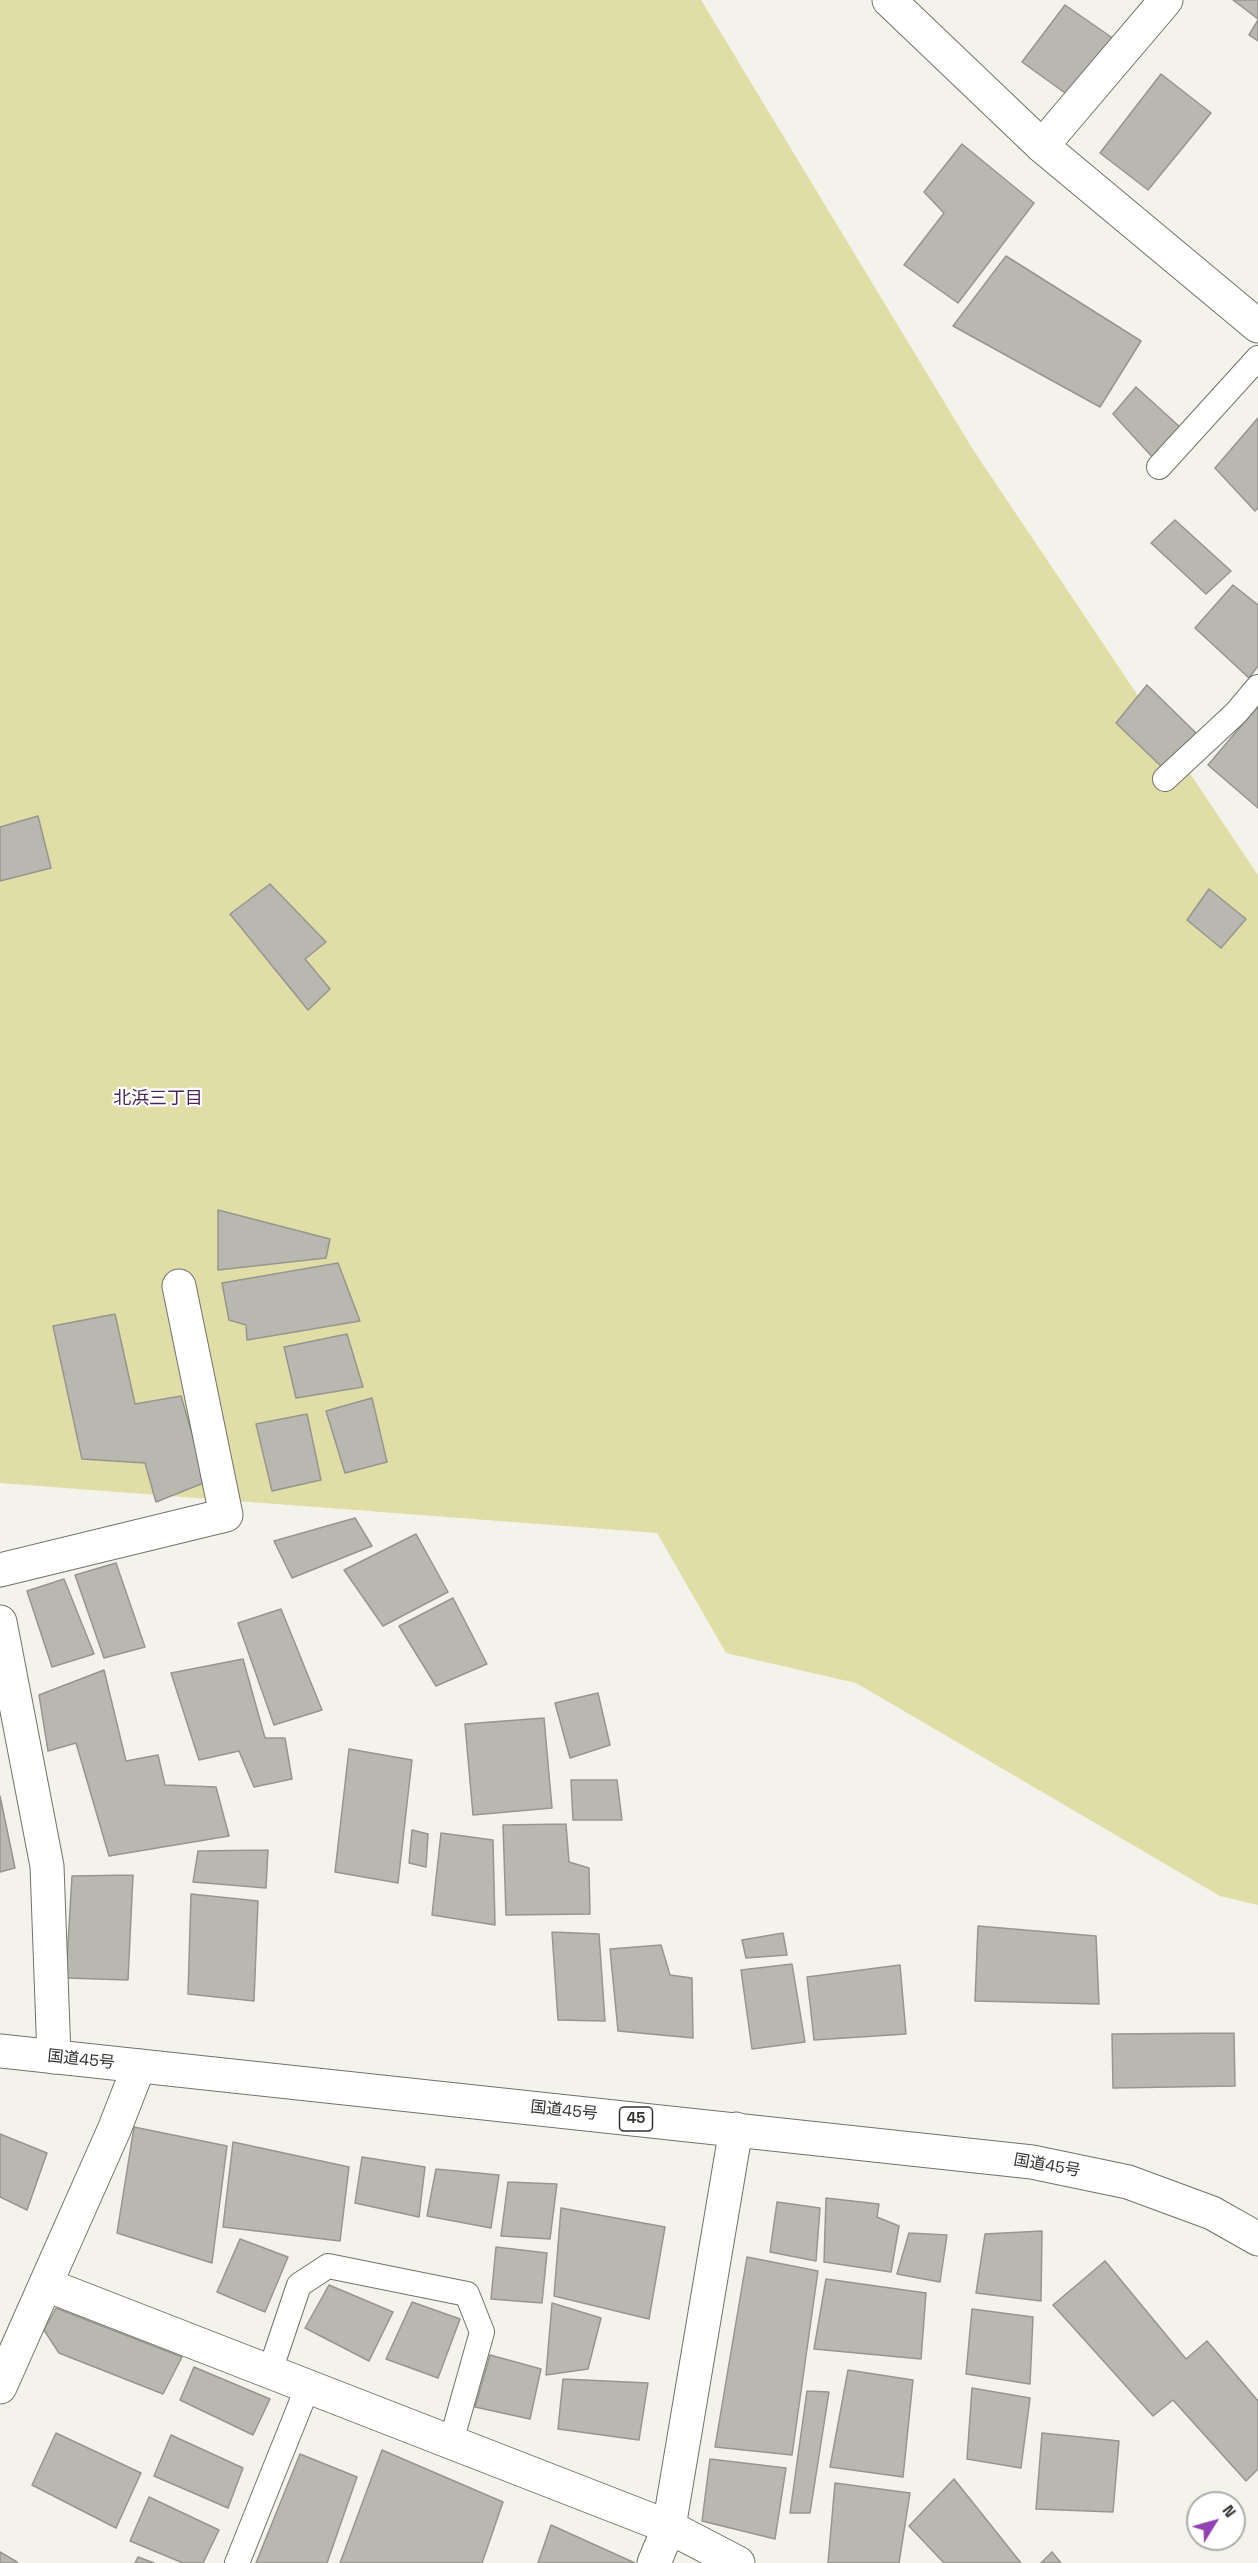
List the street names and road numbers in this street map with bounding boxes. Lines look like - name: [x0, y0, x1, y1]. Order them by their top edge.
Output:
- street label: 国道45号: [46, 2047, 116, 2073]
- street label: 国道45号: [529, 2098, 599, 2124]
- road number: 45: [620, 2107, 652, 2131]
- street label: 国道45号: [1012, 2151, 1082, 2181]

